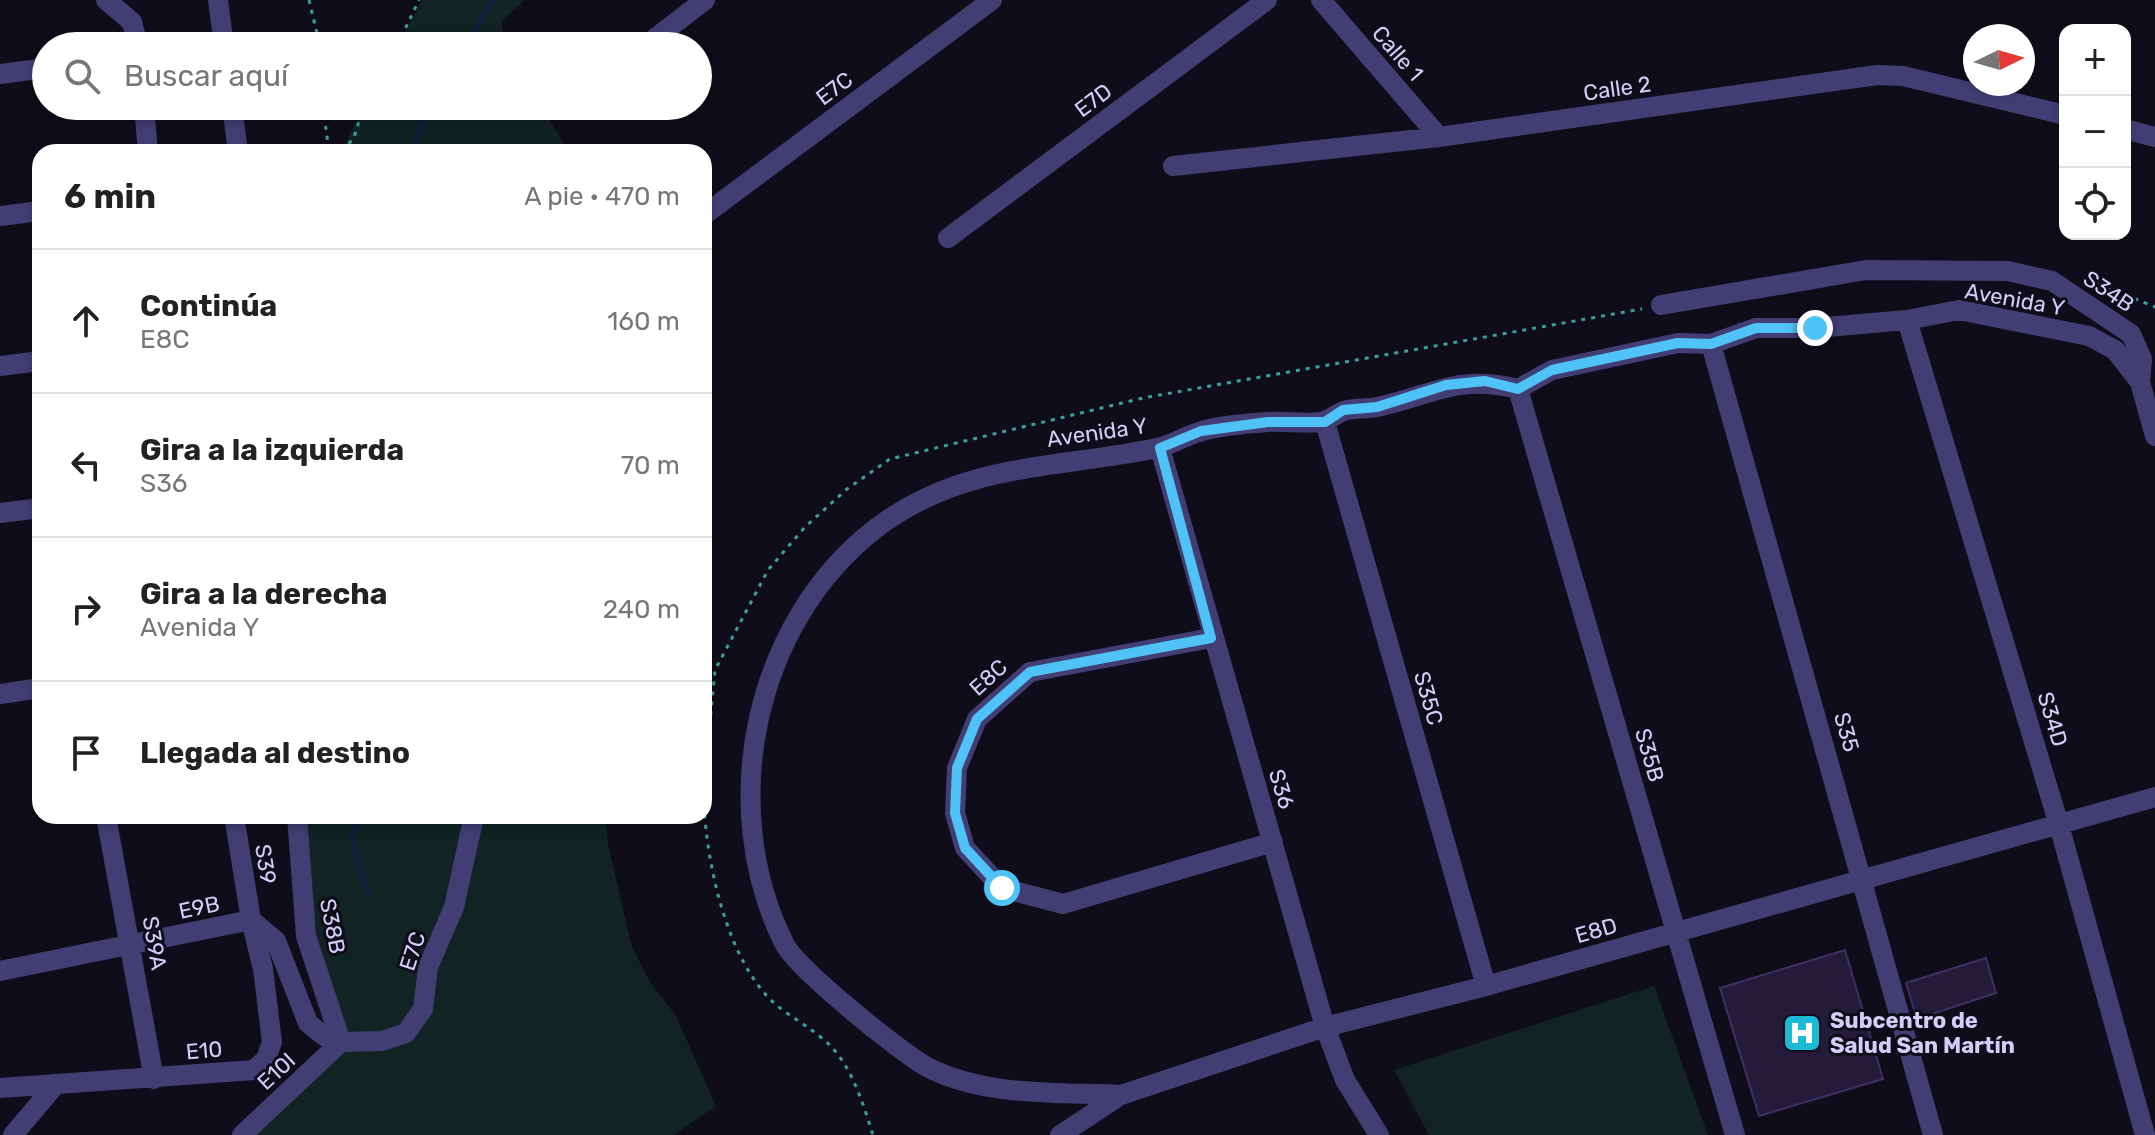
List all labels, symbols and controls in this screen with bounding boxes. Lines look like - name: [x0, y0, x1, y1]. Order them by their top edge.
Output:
- street label: Calle 1: [1366, 20, 1429, 87]
- north arrow: [1963, 24, 2035, 96]
- map controls: [2059, 24, 2131, 240]
- button: +: [2059, 24, 2131, 96]
- search box: [32, 32, 712, 120]
- icon: search: [60, 54, 104, 98]
- text: Buscar aquí: [124, 58, 288, 94]
- street label: E7C: [810, 66, 858, 111]
- street label: Calle 2: [1581, 70, 1653, 107]
- street label: E7D: [1069, 78, 1117, 123]
- button: −: [2059, 96, 2131, 168]
- button: locate: [2059, 168, 2131, 240]
- text: 6 min: [64, 176, 156, 217]
- text: A pie · 470 m: [524, 181, 680, 212]
- street label: S34B: [2078, 265, 2139, 318]
- street label: Avenida Y: [1963, 277, 2067, 322]
- text: Continúa: [140, 288, 277, 324]
- icon: ahead: [64, 299, 108, 343]
- text: 160 m: [607, 306, 680, 337]
- route end: [1797, 310, 1833, 346]
- text: E8C: [140, 324, 190, 355]
- street label: Avenida Y: [1045, 412, 1149, 453]
- text: Gira a la izquierda: [140, 432, 404, 468]
- icon: left: [64, 443, 108, 487]
- text: 70 m: [621, 450, 680, 481]
- text: S36: [140, 468, 187, 499]
- text: Gira a la derecha: [140, 576, 387, 612]
- icon: right: [64, 587, 108, 631]
- text: 240 m: [603, 594, 680, 625]
- text: Avenida Y: [140, 612, 259, 643]
- street label: E8C: [964, 653, 1013, 701]
- street label: S35C: [1408, 668, 1449, 728]
- street label: S34D: [2031, 689, 2074, 750]
- street label: S35: [1828, 709, 1865, 755]
- street label: S35B: [1629, 725, 1670, 785]
- icon: arrive: [64, 731, 108, 775]
- text: Llegada al destino: [140, 735, 410, 771]
- street label: S36: [1263, 766, 1300, 812]
- street label: S39: [249, 842, 282, 886]
- route start: [984, 870, 1020, 906]
- street label: E9B: [176, 890, 222, 925]
- street label: S38B: [314, 896, 351, 956]
- street label: E8D: [1572, 912, 1620, 949]
- street label: S39A: [137, 914, 173, 972]
- street label: E7C: [394, 928, 431, 974]
- place label: Subcentro de Salud San Martín: [1830, 1007, 2015, 1059]
- hospital icon: Subcentro de Salud San Martín: [1781, 1012, 1823, 1054]
- street label: E10: [185, 1035, 223, 1066]
- street label: E10I: [252, 1047, 301, 1096]

